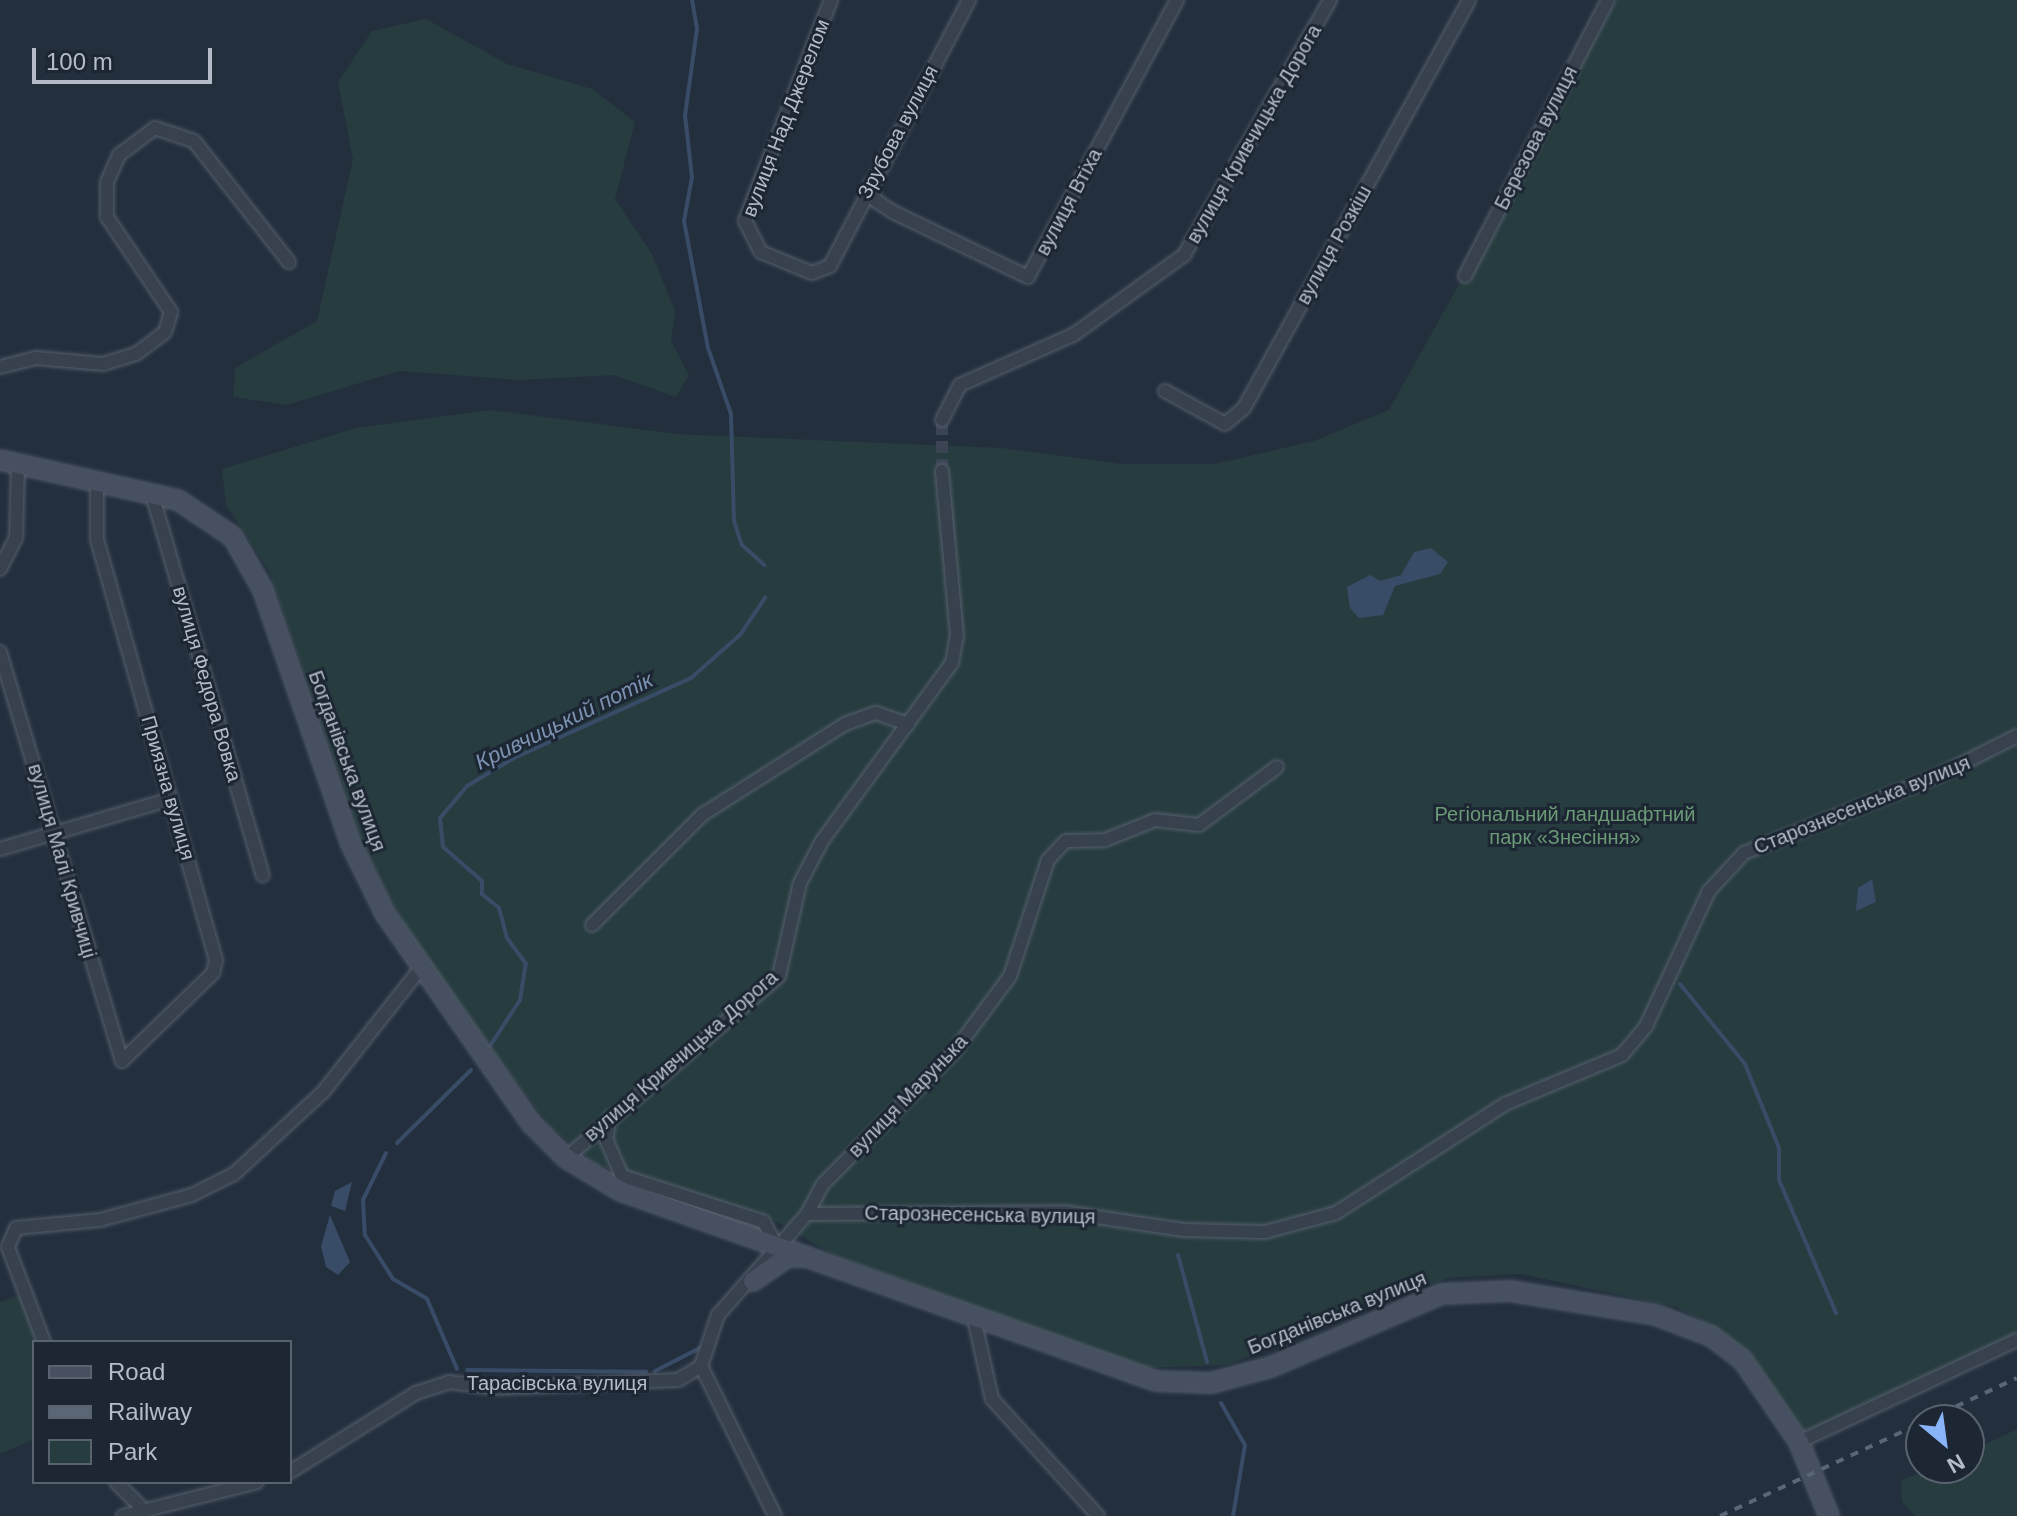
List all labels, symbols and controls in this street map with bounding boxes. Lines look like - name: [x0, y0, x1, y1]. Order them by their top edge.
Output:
- street label: вулиця Над Джерелом: [737, 16, 835, 220]
- street label: вулиця Кривчицька Дорога: [1181, 20, 1327, 248]
- scale bar: [36, 32, 216, 82]
- text: 100 m: [46, 48, 113, 75]
- street label: Зрубова вулиця: [853, 61, 943, 203]
- street label: Березова вулиця: [1489, 62, 1583, 214]
- street label: вулиця Втіха: [1031, 144, 1107, 260]
- street label: вулиця Розкіш: [1291, 181, 1377, 309]
- street label: вулиця Федора Вовка: [168, 583, 246, 785]
- street label: Богданівська вулиця: [303, 667, 391, 855]
- water label: Кривчицький потік: [471, 667, 657, 775]
- street label: Приязна вулиця: [136, 713, 200, 863]
- street label: Старознесенська вулиця: [1750, 751, 1974, 859]
- street label: вулиця Малі Кривчиці: [23, 761, 101, 961]
- park label: Регіональний ландшафтний парк «Знесіння»: [1435, 802, 1695, 849]
- street label: вулиця Кривчицька Дорога: [579, 965, 783, 1147]
- street label: вулиця Марунька: [843, 1030, 973, 1162]
- street label: Старознесенська вулиця: [864, 1201, 1096, 1229]
- street label: Богданівська вулиця: [1244, 1266, 1430, 1360]
- legend: [32, 1340, 292, 1484]
- text: Road: [108, 1358, 165, 1385]
- street label: Тарасівська вулиця: [467, 1371, 647, 1395]
- text: Railway: [108, 1398, 192, 1425]
- north arrow: [1905, 1404, 1985, 1484]
- text: Park: [108, 1438, 157, 1465]
- text: N: [1943, 1449, 1969, 1478]

